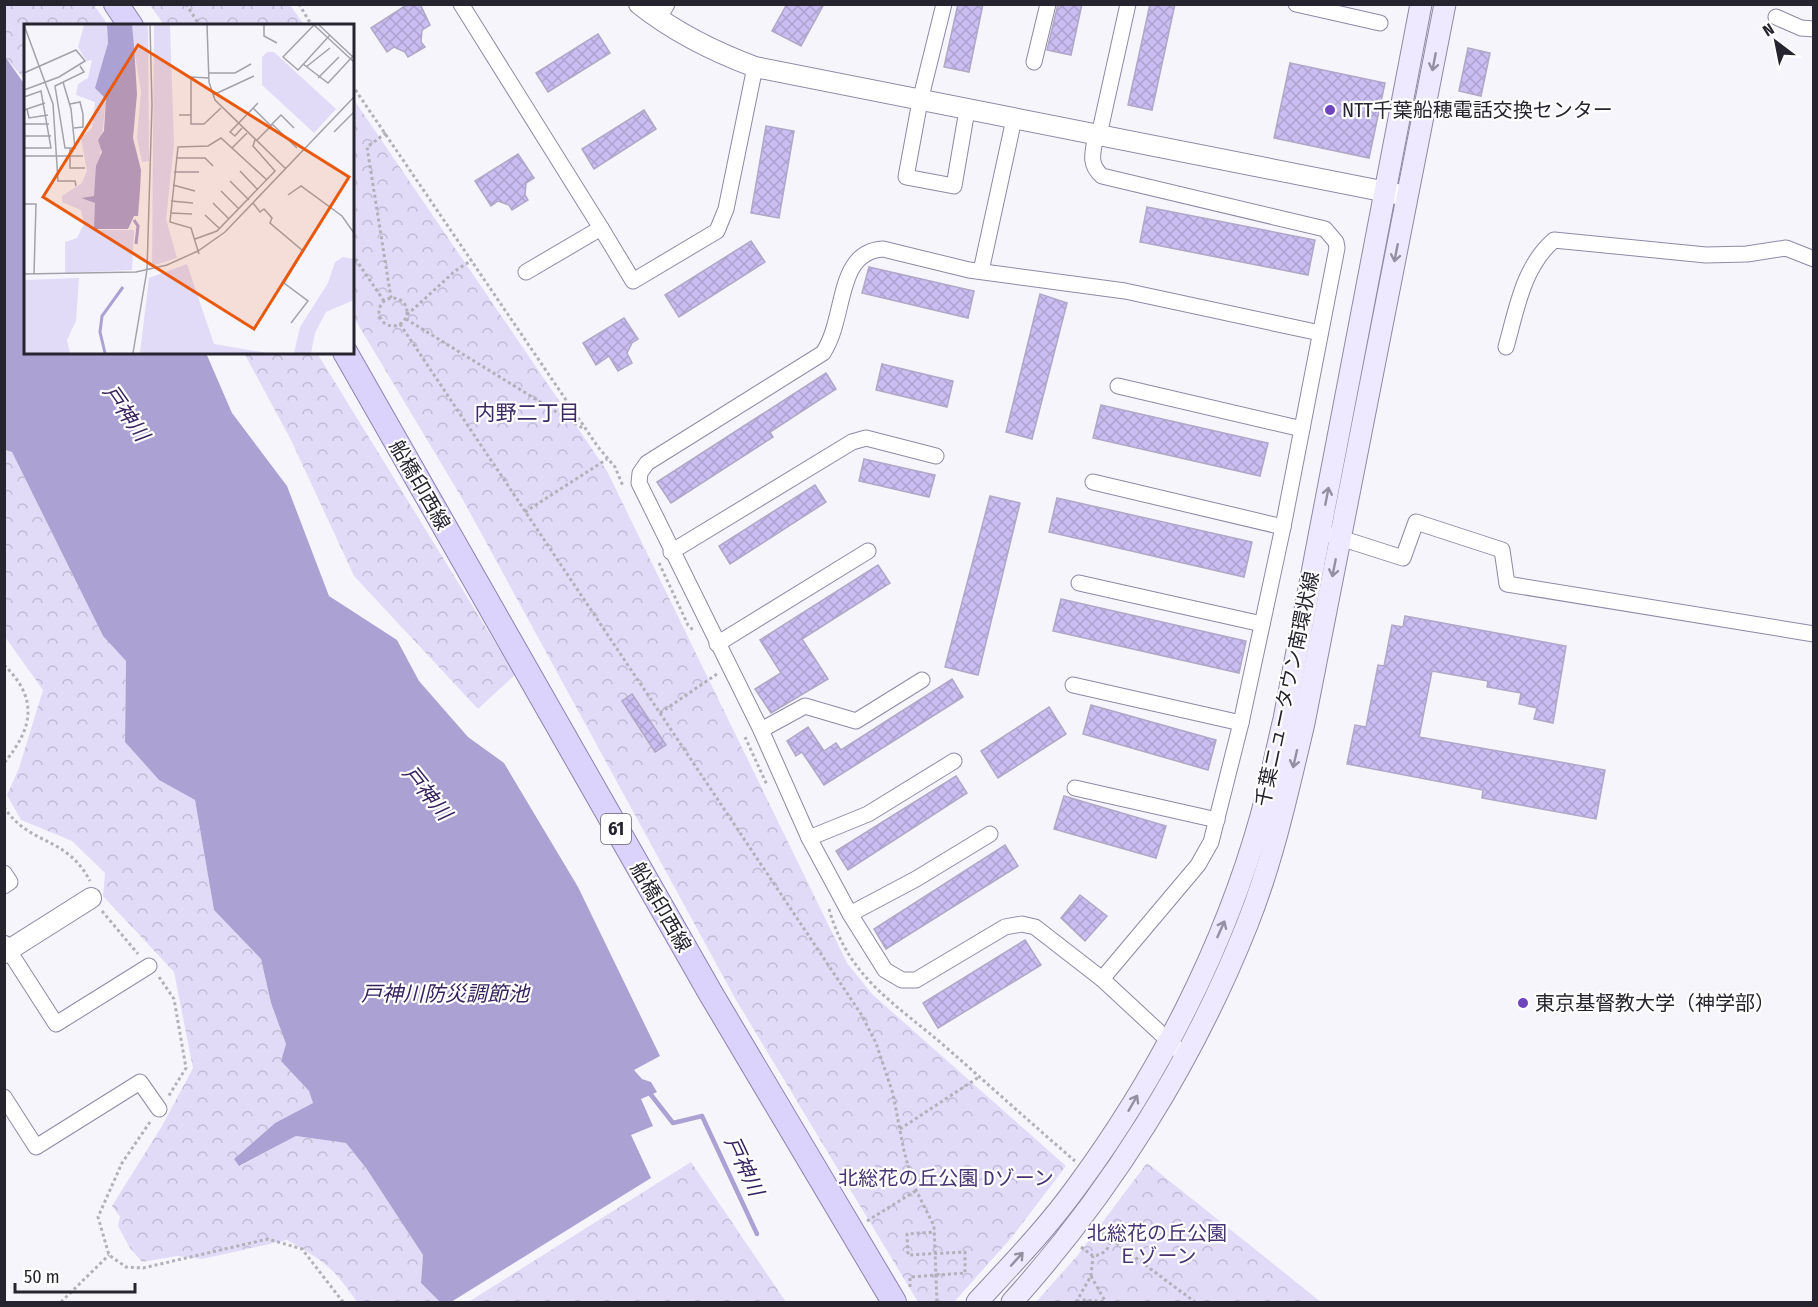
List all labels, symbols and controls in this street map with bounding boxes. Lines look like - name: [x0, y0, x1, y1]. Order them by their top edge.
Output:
- north arrow: [1746, 12, 1806, 72]
- text: N: [1759, 19, 1777, 40]
- inset map: [24, 24, 354, 354]
- one-way arrow: [1428, 52, 1439, 71]
- place label: NTT千葉船穂電話交換センター: [1342, 98, 1613, 122]
- marker: NTT千葉船穂電話交換センター: [1323, 103, 1337, 117]
- one-way arrow: [1390, 243, 1401, 263]
- water label: 戸神川: [97, 380, 156, 448]
- district label: 内野二丁目: [475, 400, 580, 426]
- street label: 船橋印西線: [385, 436, 455, 534]
- one-way arrow: [1322, 487, 1333, 506]
- one-way arrow: [1328, 558, 1339, 578]
- street label: 千葉ニュータウン南環状線: [1250, 569, 1324, 809]
- one-way arrow: [1289, 749, 1301, 768]
- water label: 戸神川: [397, 760, 458, 827]
- road number: 61: [601, 814, 631, 844]
- street label: 船橋印西線: [626, 858, 696, 956]
- one-way arrow: [1216, 920, 1227, 938]
- water label: 戸神川防災調節池: [361, 981, 531, 1007]
- place label: 東京基督教大学（神学部）: [1535, 991, 1775, 1015]
- marker: 東京基督教大学（神学部）: [1516, 996, 1530, 1010]
- one-way arrow: [1127, 1095, 1139, 1112]
- water label: 戸神川: [719, 1132, 770, 1202]
- park label: 北総花の丘公園 Dゾーン: [838, 1166, 1054, 1190]
- park label: 北総花の丘公園 Ｅゾーン: [1087, 1221, 1227, 1268]
- one-way arrow: [1010, 1252, 1024, 1267]
- scale bar: [15, 1256, 135, 1294]
- text: 50 m: [24, 1266, 60, 1288]

